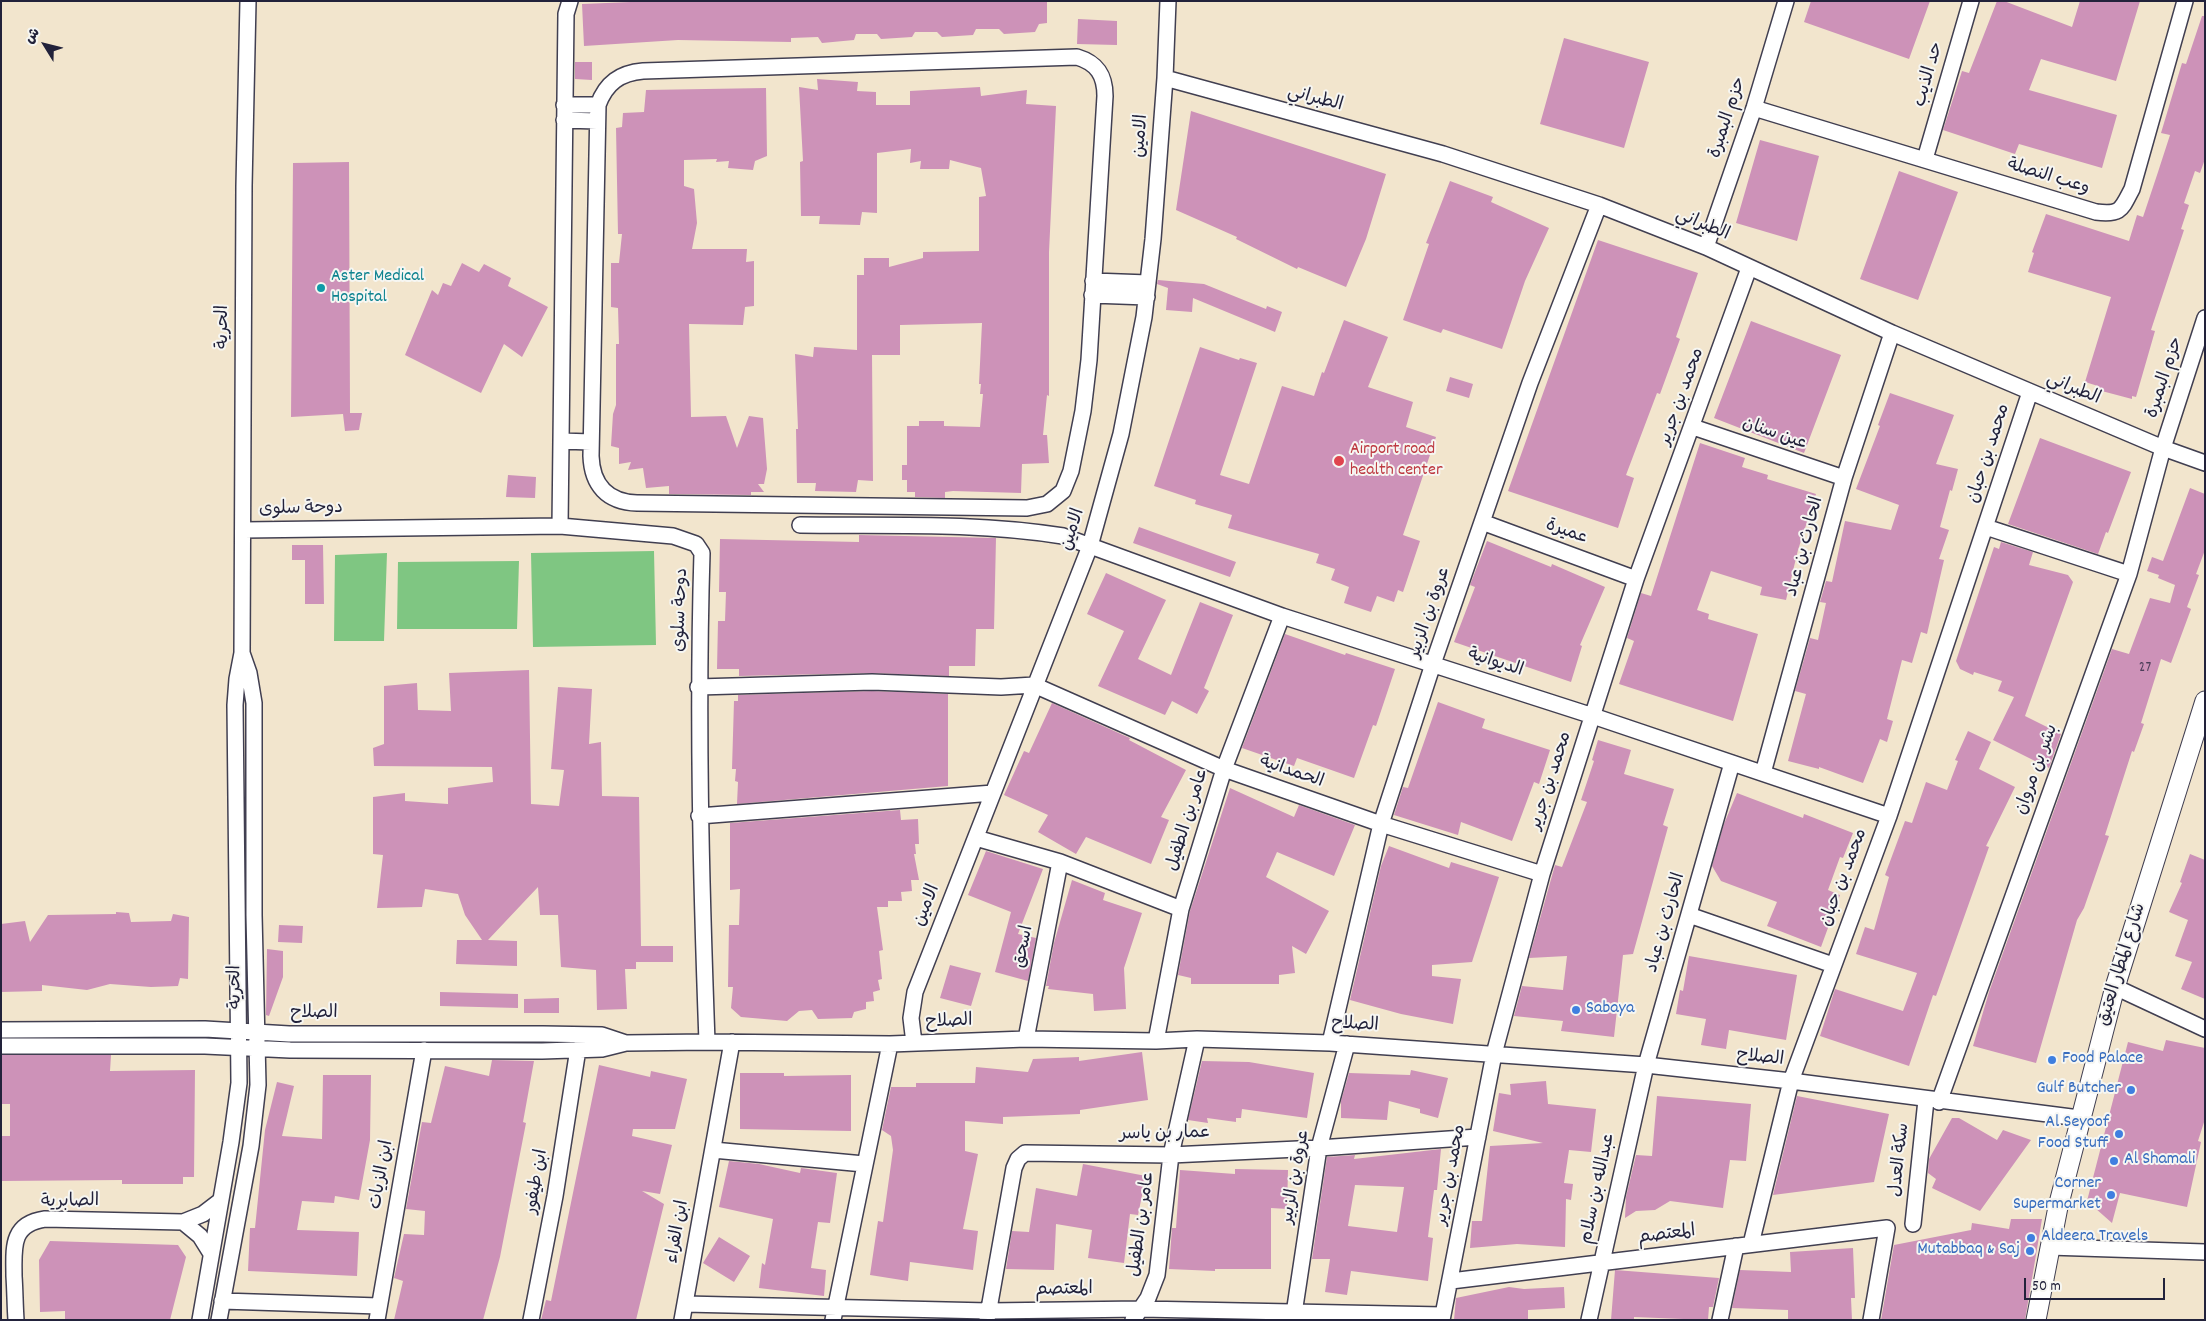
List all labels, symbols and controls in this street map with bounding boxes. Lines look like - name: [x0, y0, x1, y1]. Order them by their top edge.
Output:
- north arrow: [20, 20, 70, 70]
- text: ش: [20, 24, 45, 48]
- street label: حد الذيب: [1910, 40, 1950, 110]
- street label: حزم البمبرة: [1706, 75, 1752, 161]
- street label: الطبراني: [1285, 82, 1345, 118]
- street label: الامين: [1130, 114, 1154, 158]
- street label: وعب النصلة: [2004, 155, 2092, 201]
- street label: الطبراني: [1672, 205, 1732, 247]
- place label: Aster Medical Hospital: [331, 267, 424, 310]
- marker: Aster Medical Hospital: [315, 282, 327, 294]
- street label: الحرية: [214, 305, 236, 349]
- street label: حزم البمبرة: [2143, 335, 2189, 421]
- street label: محمد بن جرير: [1655, 346, 1711, 448]
- street label: الطبراني: [2043, 369, 2103, 411]
- street label: محمد بن حبان: [1964, 402, 2016, 506]
- street label: عين سنان: [1739, 414, 1809, 456]
- place label: Airport road health center: [1350, 440, 1443, 482]
- marker: Airport road health center: [1332, 454, 1346, 468]
- street label: الحارث بن عباد: [1782, 494, 1830, 600]
- street label: دوحة سلوى: [259, 498, 343, 522]
- street label: الامين: [1057, 506, 1091, 554]
- street label: عميرة: [1542, 516, 1590, 550]
- street label: عروة بن الزبير: [1405, 565, 1457, 661]
- street label: دوحة سلوى: [670, 568, 694, 652]
- street label: الديوانية: [1464, 645, 1526, 683]
- house number: 27: [2139, 660, 2151, 678]
- street label: بشر بن مروان: [2012, 722, 2064, 818]
- street label: محمد بن جرير: [1526, 729, 1578, 833]
- street label: الحمدانية: [1256, 752, 1326, 794]
- street label: عامر بن الطفيل: [1163, 766, 1215, 874]
- street label: محمد بن حبان: [1816, 826, 1874, 930]
- street label: الحارث بن عباد: [1642, 871, 1692, 975]
- street label: الامين: [910, 882, 946, 930]
- street label: شارع المطار العتيق: [2094, 901, 2152, 1029]
- street label: اسحق: [1010, 924, 1040, 970]
- street label: الحرية: [226, 965, 248, 1009]
- place label: Sabaya: [1586, 999, 1634, 1021]
- street label: الصلاح: [290, 1004, 338, 1026]
- marker: Sabaya: [1570, 1004, 1582, 1016]
- street label: الصلاح: [925, 1011, 973, 1035]
- street label: الصلاح: [1331, 1014, 1379, 1038]
- street label: الصلاح: [1735, 1046, 1785, 1072]
- place label: Food Palace: [2062, 1049, 2143, 1071]
- marker: Food Palace: [2046, 1054, 2058, 1066]
- place label: Gulf Butcher: [2036, 1079, 2121, 1101]
- marker: Gulf Butcher: [2125, 1084, 2137, 1096]
- place label: Al Seyoof Food Stuff: [2038, 1113, 2109, 1156]
- street label: سكة العدل: [1886, 1122, 1916, 1198]
- street label: عمار بن ياسر: [1119, 1123, 1211, 1147]
- street label: محمد بن جرير: [1432, 1123, 1472, 1227]
- marker: Al Seyoof Food Stuff: [2113, 1128, 2125, 1140]
- street label: عروة بن الزبير: [1278, 1129, 1316, 1225]
- street label: عبدالله بن سلام: [1577, 1132, 1621, 1246]
- street label: ابن الزيات: [366, 1139, 400, 1211]
- street label: ابن طيفور: [522, 1148, 554, 1216]
- place label: Al Shamali: [2124, 1150, 2195, 1172]
- marker: Al Shamali: [2108, 1155, 2120, 1167]
- street label: عامر بن الطفيل: [1125, 1170, 1161, 1278]
- place label: Corner Supermarket: [2013, 1174, 2101, 1216]
- marker: Corner Supermarket: [2105, 1189, 2117, 1201]
- street label: الصابرية: [41, 1192, 99, 1214]
- street label: ابن الفراء: [663, 1199, 695, 1265]
- street label: المعتصم: [1637, 1222, 1697, 1250]
- place label: Aldeera Travels: [2041, 1227, 2148, 1249]
- marker: Aldeera Travels: [2025, 1232, 2037, 1244]
- place label: Mutabbaq & Saj: [1917, 1240, 2020, 1262]
- marker: Mutabbaq & Saj: [2024, 1245, 2036, 1257]
- scale bar: [2026, 1268, 2167, 1300]
- text: 50 m: [2032, 1276, 2061, 1298]
- street label: المعتصم: [1035, 1280, 1093, 1302]

